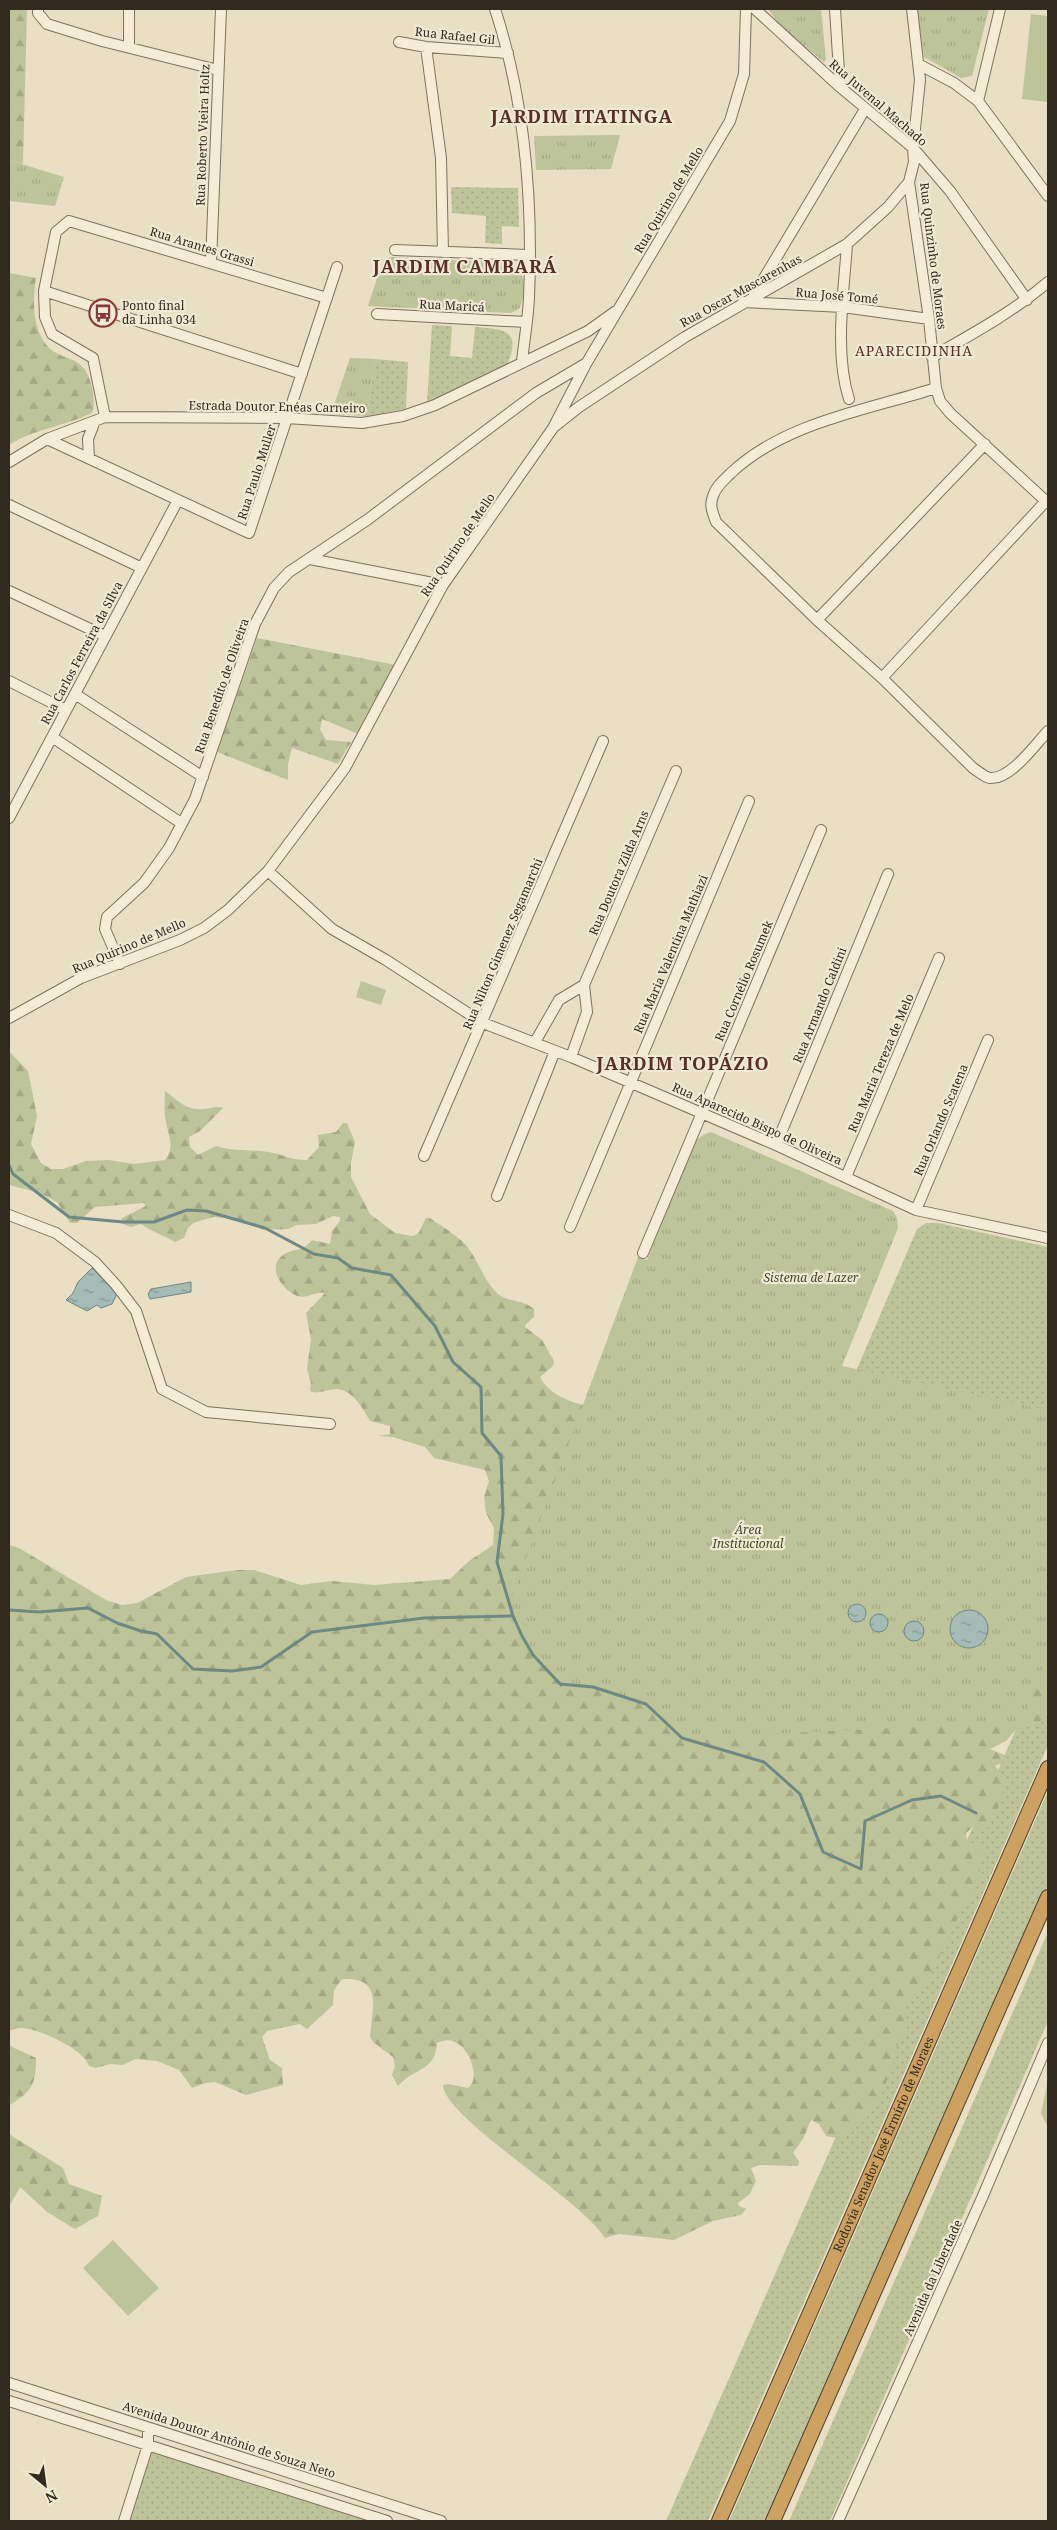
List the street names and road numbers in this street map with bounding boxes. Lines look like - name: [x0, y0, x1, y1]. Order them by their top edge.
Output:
- street label: Rua Rafael Gil: [414, 23, 496, 48]
- street label: Rua Juvenal Machado: [826, 55, 931, 150]
- street label: Rua Roberto Vieira Holtz: [192, 64, 213, 206]
- street label: Rua Quirino de Mello: [630, 143, 707, 256]
- street label: Rua Quinzinho de Moraes: [916, 181, 951, 330]
- street label: Rua Arantes Grassi: [148, 223, 257, 271]
- street label: Rua Oscar Mascarenhas: [677, 250, 805, 331]
- street label: Rua José Tomé: [795, 283, 879, 308]
- street label: Rua Maricá: [419, 295, 485, 316]
- street label: Estrada Doutor Enéas Carneiro: [188, 396, 366, 417]
- street label: Rua Paulo Muller: [233, 422, 280, 522]
- street label: Rua Quirino de Mello: [416, 489, 499, 600]
- street label: Rua Carlos Ferreira da SIlva: [37, 578, 127, 727]
- street label: Rua Benedito de Oliveira: [190, 616, 253, 756]
- street label: Rua Doutora Zilda Arns: [584, 808, 653, 938]
- street label: Rua Nilton Gimenez Segamarchi: [459, 855, 547, 1032]
- street label: Rua Maria Valentina Mathiazi: [629, 872, 712, 1036]
- street label: Rua Quirino de Mello: [69, 914, 188, 977]
- street label: Rua Cornélio Rosumek: [710, 917, 777, 1044]
- street label: Rua Armando Caldini: [789, 944, 851, 1065]
- street label: Rua Maria Tereza de Melo: [844, 991, 918, 1135]
- street label: Rua Orlando Scatena: [909, 1061, 972, 1178]
- street label: Rua Aparecido Bispo de Oliveira: [669, 1078, 845, 1169]
- street label: Rodovia Senador José Ermírio de Moraes: [829, 2034, 938, 2255]
- street label: Avenida da Liberdade: [899, 2217, 966, 2339]
- street label: Avenida Doutor Antônio de Souza Neto: [121, 2397, 338, 2482]

